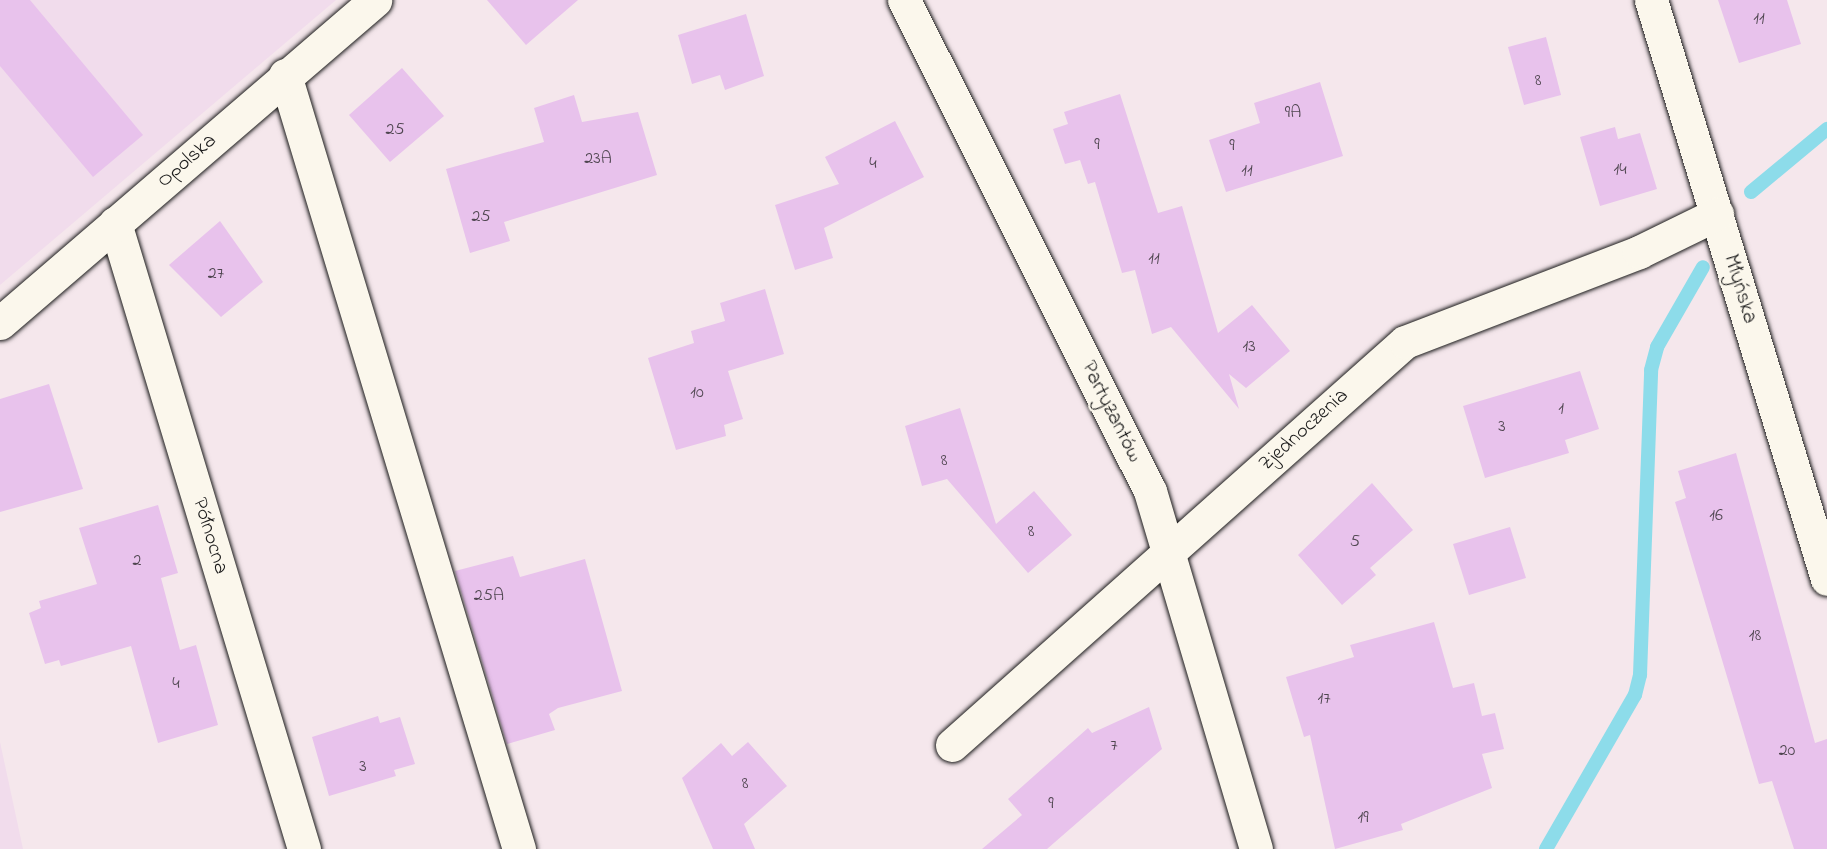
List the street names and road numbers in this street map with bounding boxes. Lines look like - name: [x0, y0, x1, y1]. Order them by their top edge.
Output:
- street label: Opolska: [152, 128, 222, 194]
- street label: Młyńska: [1718, 251, 1762, 327]
- street label: Partyzantów: [1075, 357, 1147, 467]
- street label: Zjednoczenia: [1254, 383, 1354, 477]
- street label: Północna: [187, 495, 233, 577]

